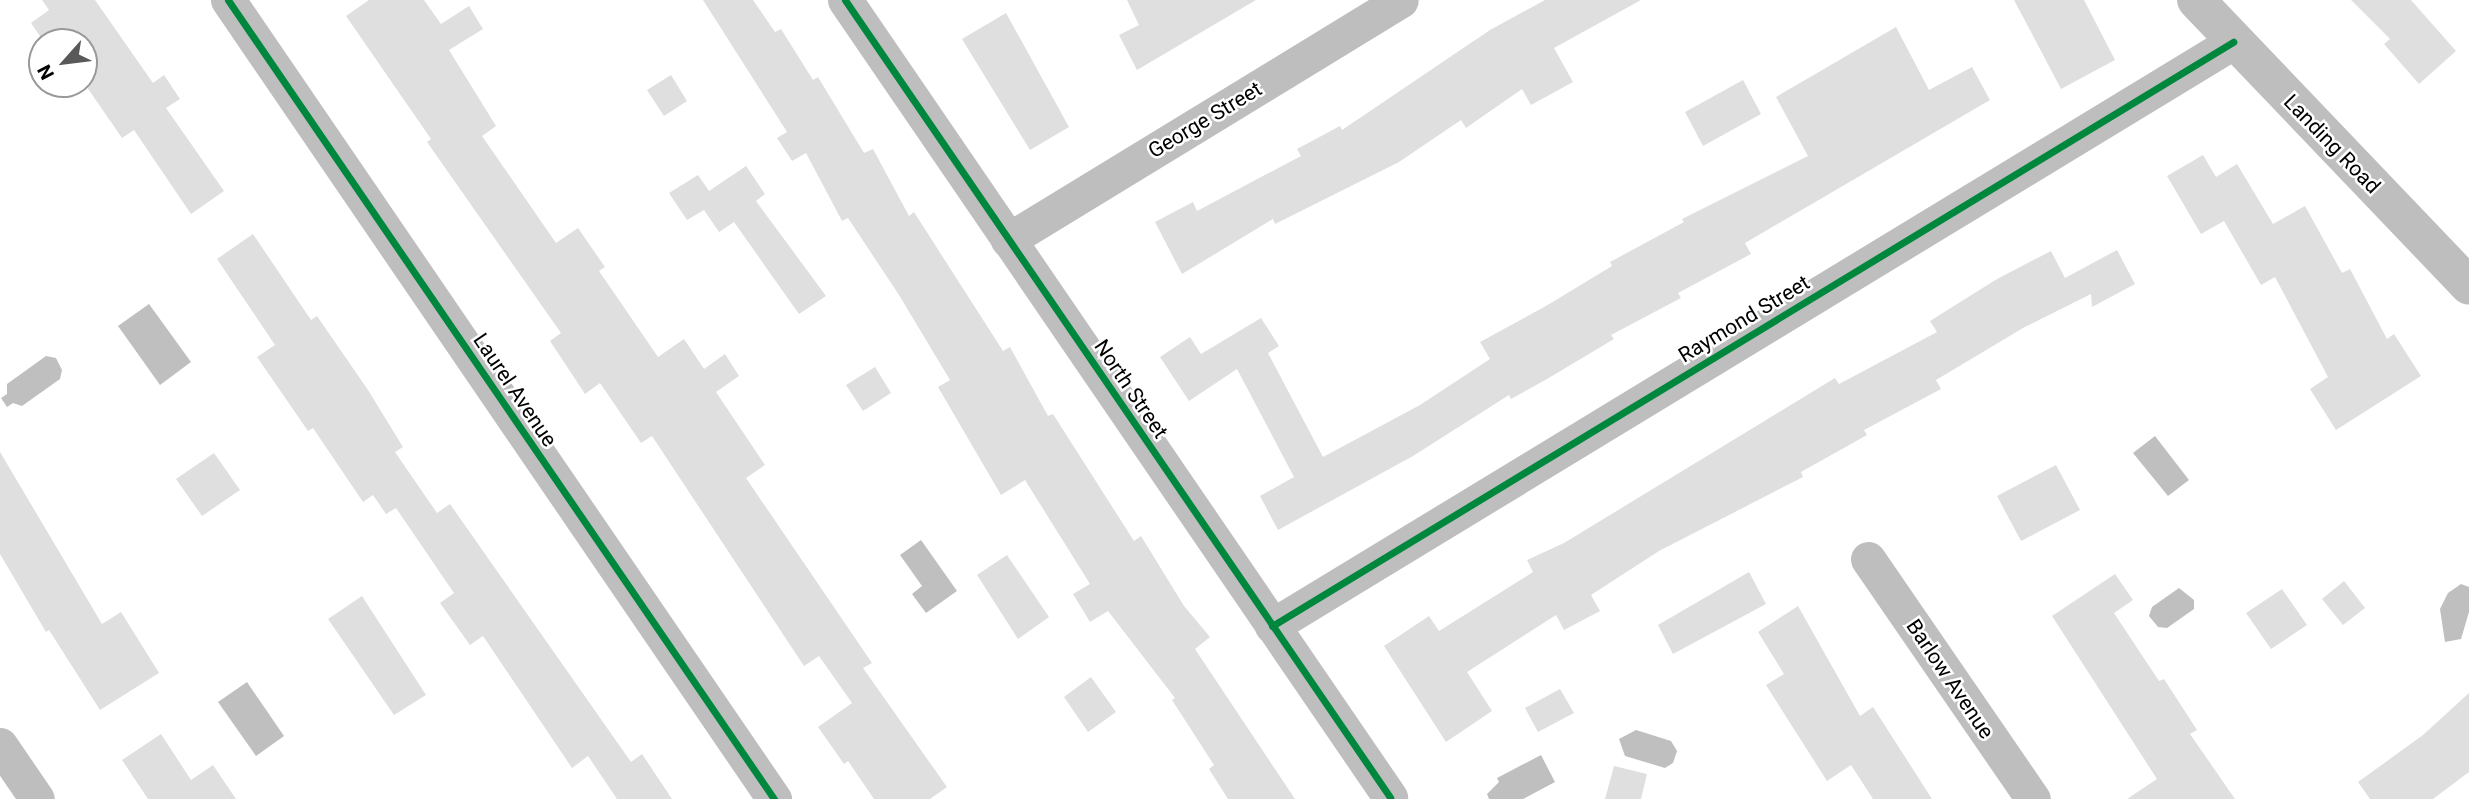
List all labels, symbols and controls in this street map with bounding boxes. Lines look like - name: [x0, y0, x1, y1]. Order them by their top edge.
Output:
- north arrow: [28, 28, 98, 98]
- text: N: [32, 61, 59, 83]
- street label: George Street: [1144, 76, 1266, 164]
- street label: Landing Road: [2278, 89, 2386, 199]
- street label: Raymond Street: [1674, 270, 1814, 368]
- street label: Laurel Avenue: [468, 329, 562, 451]
- street label: North Street: [1089, 335, 1173, 443]
- street label: Barlow Avenue: [1901, 615, 1999, 743]

